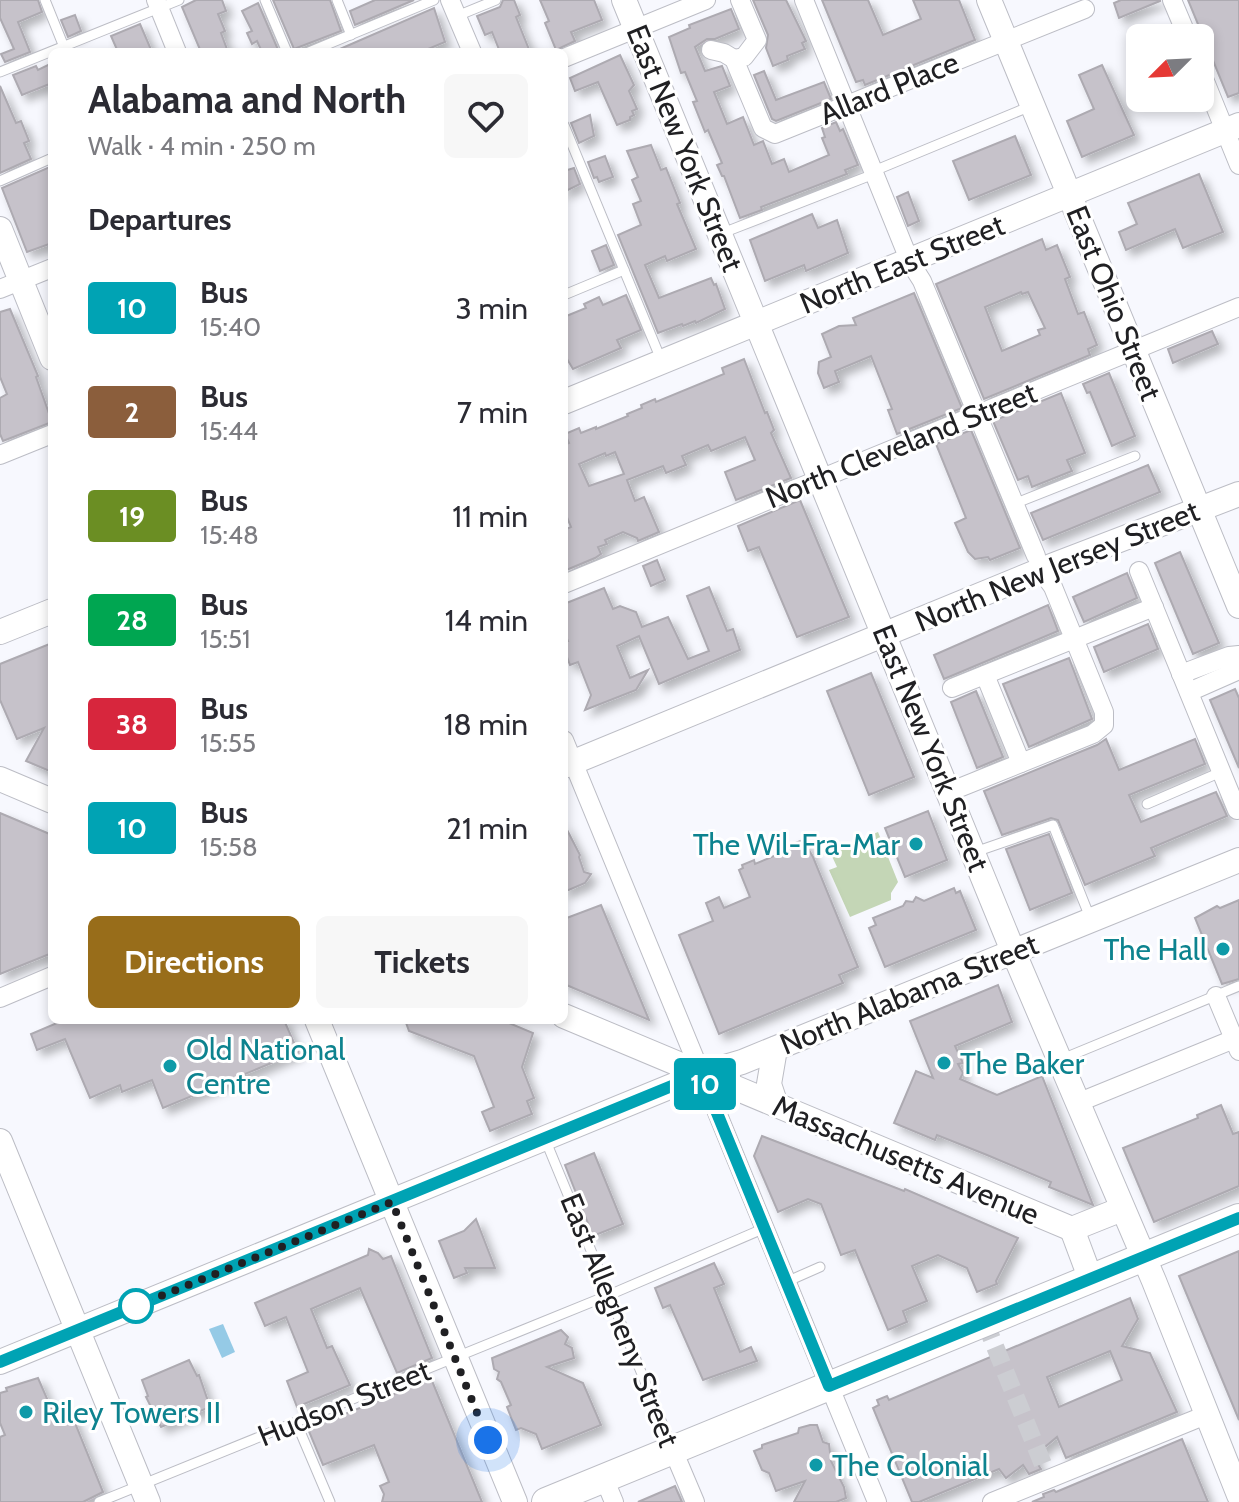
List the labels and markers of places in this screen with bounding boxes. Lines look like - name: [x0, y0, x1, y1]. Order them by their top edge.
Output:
- place label: The Wil-Fra-Mar: [693, 826, 901, 863]
- marker: The Wil-Fra-Mar: [907, 835, 925, 853]
- place label: The Hall: [1103, 931, 1207, 968]
- marker: The Hall: [1214, 940, 1232, 958]
- place label: Old National Centre: [186, 1031, 345, 1102]
- place label: The Baker: [960, 1045, 1085, 1082]
- marker: The Baker: [935, 1054, 953, 1072]
- marker: Old National Centre: [161, 1057, 179, 1075]
- unlabelled marker: [119, 1289, 153, 1323]
- place label: Riley Towers II: [42, 1394, 221, 1431]
- marker: Riley Towers II: [17, 1403, 35, 1421]
- place label: The Colonial: [832, 1447, 989, 1484]
- marker: The Colonial: [807, 1456, 825, 1474]

